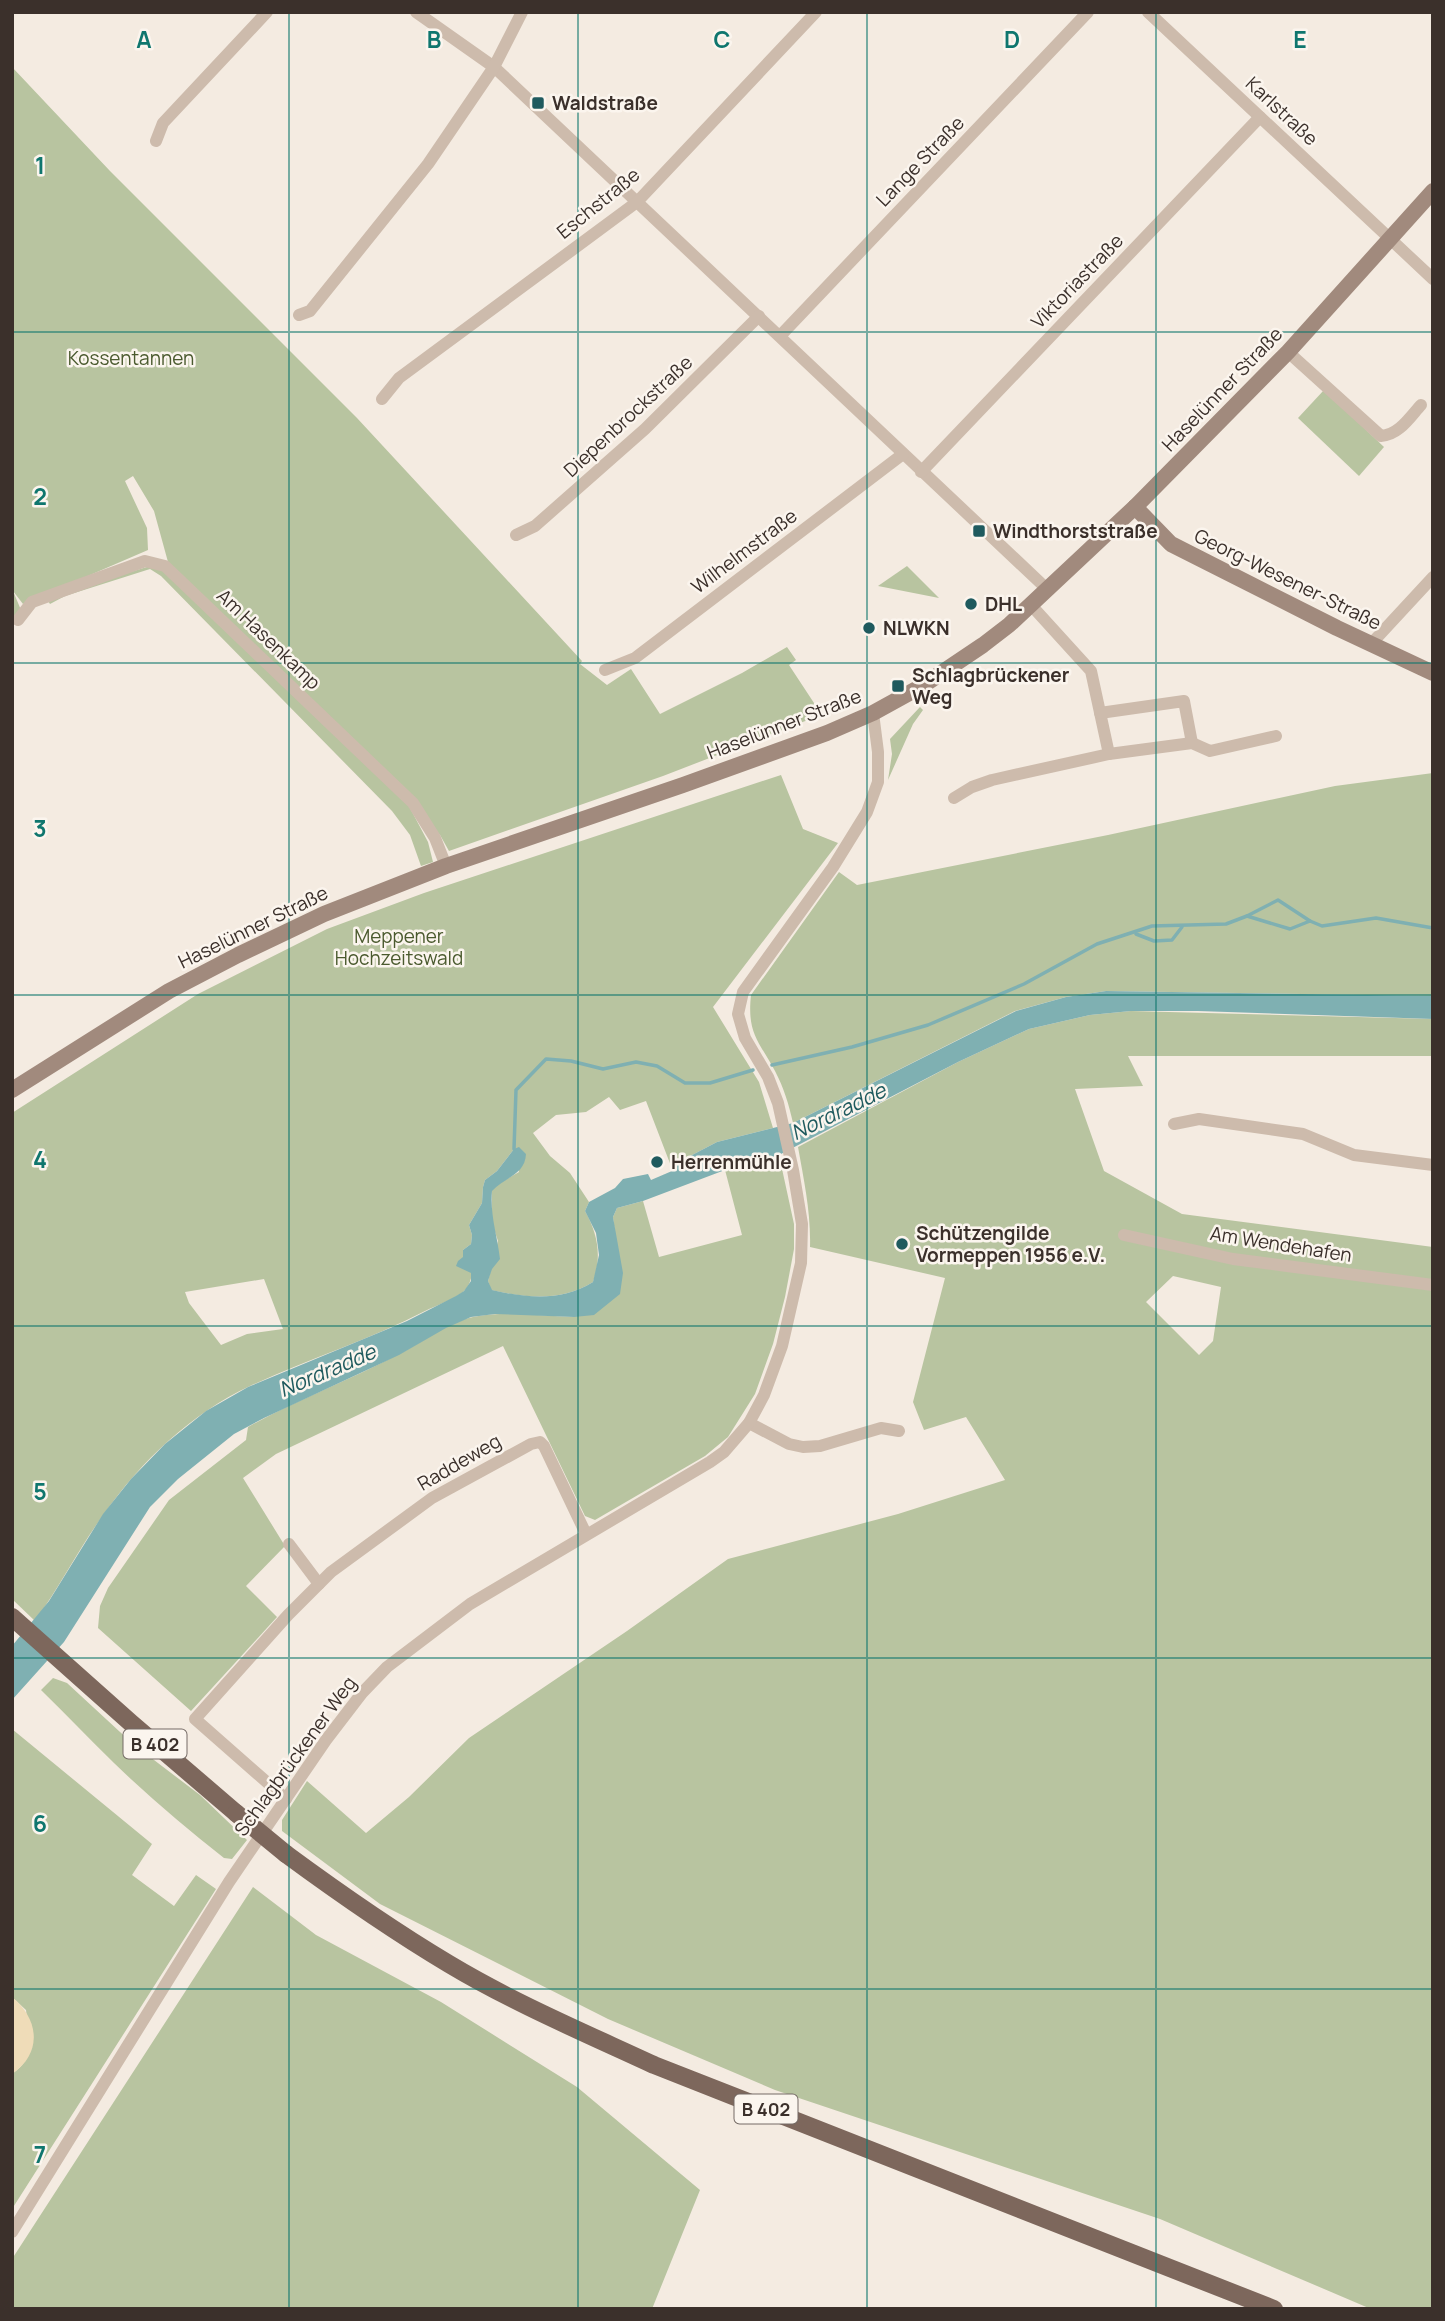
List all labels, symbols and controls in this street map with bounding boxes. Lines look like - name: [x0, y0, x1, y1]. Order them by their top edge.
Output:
- text: A: [136, 23, 152, 55]
- text: B: [427, 23, 441, 55]
- text: C: [714, 23, 731, 55]
- text: D: [1004, 23, 1020, 55]
- text: E: [1293, 23, 1307, 55]
- street label: Karlstraße: [1240, 71, 1324, 151]
- place label: Waldstraße: [552, 90, 658, 116]
- marker: Waldstraße: [530, 95, 546, 111]
- street label: Lange Straße: [870, 110, 970, 212]
- text: 1: [35, 149, 45, 181]
- street label: Eschstraße: [551, 162, 645, 244]
- street label: Viktoriastraße: [1025, 228, 1129, 334]
- street label: Haselünner Straße: [1156, 321, 1288, 457]
- park label: Kossentannen: [68, 345, 194, 371]
- street label: Diepenbrockstraße: [558, 349, 698, 483]
- text: 2: [33, 480, 47, 512]
- street label: Wilhelmstraße: [686, 503, 802, 599]
- place label: Windthorststraße: [993, 518, 1158, 544]
- street label: Georg-Wesener-Straße: [1190, 522, 1386, 636]
- marker: Windthorststraße: [971, 523, 987, 539]
- street label: Am Hasenkamp: [211, 583, 327, 695]
- place label: DHL: [985, 591, 1022, 617]
- marker: DHL: [963, 596, 979, 612]
- place label: NLWKN: [883, 615, 950, 641]
- marker: NLWKN: [861, 620, 877, 636]
- place label: Schlagbrückener Weg: [912, 662, 1070, 710]
- marker: Schlagbrückener Weg: [890, 678, 906, 694]
- street label: Haselünner Straße: [703, 683, 865, 765]
- text: 3: [33, 812, 47, 844]
- street label: Haselünner Straße: [174, 879, 332, 975]
- park label: Meppener Hochzeitswald: [335, 923, 463, 971]
- water label: Nordradde: [786, 1075, 892, 1146]
- text: 4: [33, 1143, 47, 1175]
- place label: Herrenmühle: [671, 1149, 792, 1175]
- marker: Herrenmühle: [649, 1154, 665, 1170]
- place label: Schützengilde Vormeppen 1956 e.V.: [916, 1220, 1105, 1268]
- street label: Am Wendehafen: [1208, 1220, 1354, 1268]
- marker: Schützengilde Vormeppen 1956 e.V.: [894, 1236, 910, 1252]
- water label: Nordradde: [274, 1336, 381, 1403]
- street label: Raddeweg: [413, 1428, 505, 1496]
- text: 5: [33, 1475, 47, 1507]
- street label: Schlagbrückener Weg: [228, 1671, 362, 1841]
- road number: B 402: [124, 1730, 186, 1758]
- text: 6: [33, 1807, 47, 1839]
- road number: B 402: [734, 2094, 798, 2124]
- text: 7: [34, 2138, 46, 2170]

